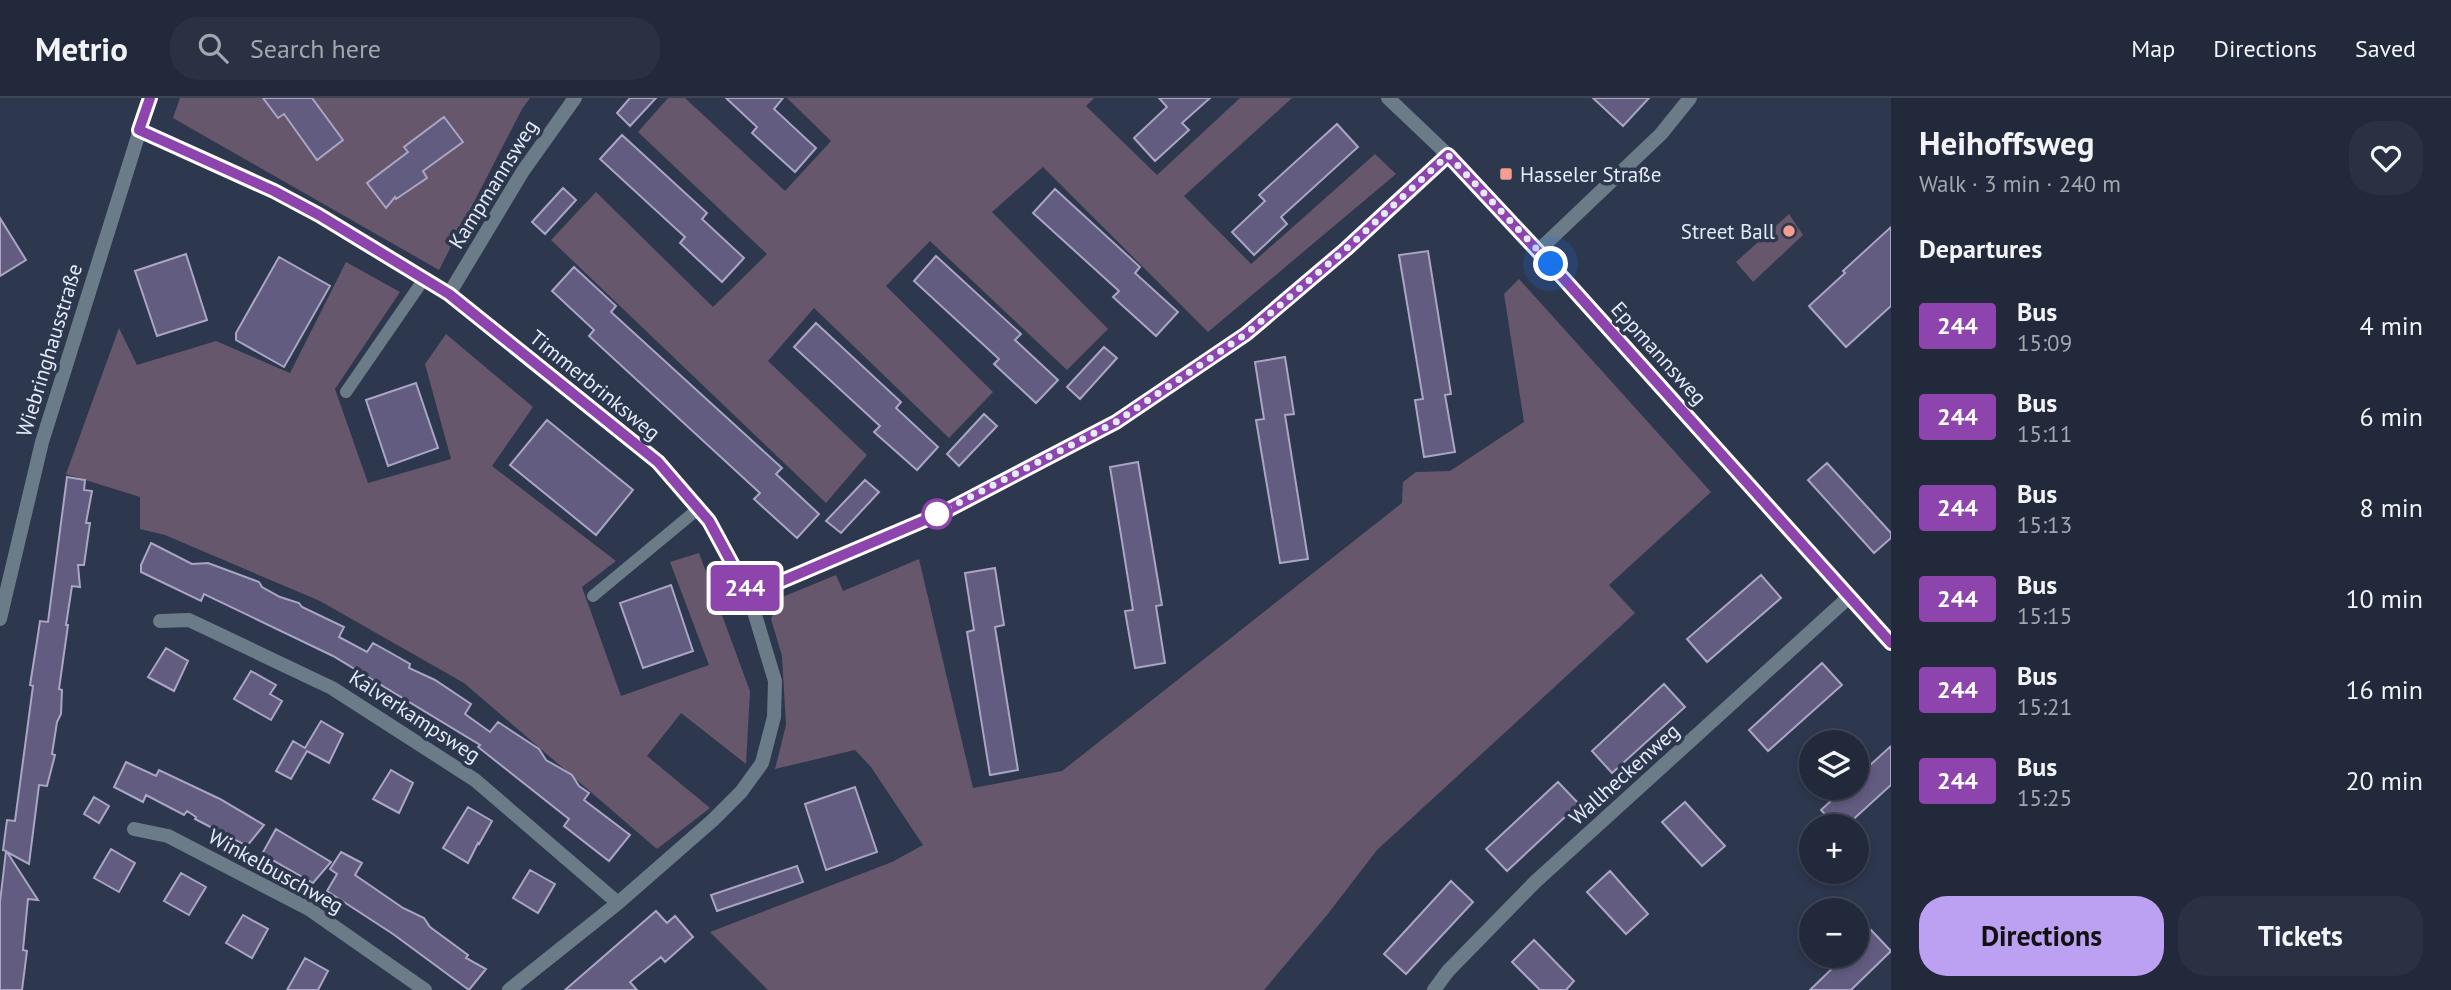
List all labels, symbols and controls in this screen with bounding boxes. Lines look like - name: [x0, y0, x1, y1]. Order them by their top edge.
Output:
- search box: [170, 17, 660, 80]
- text: Metrio: [35, 27, 128, 70]
- icon: search: [194, 29, 232, 67]
- text: Search here: [250, 32, 381, 65]
- text: Map: [2131, 33, 2175, 64]
- text: Directions: [2213, 33, 2317, 64]
- text: Saved: [2355, 33, 2416, 64]
- street label: Kampmannsweg: [443, 114, 543, 254]
- text: Heihoffsweg: [1919, 121, 2094, 164]
- button: heart: [2349, 121, 2423, 195]
- place label: Hasseler Straße: [1520, 161, 1661, 188]
- marker: Hasseler Straße: [1498, 166, 1514, 182]
- text: Walk · 3 min · 240 m: [1919, 169, 2121, 198]
- place label: Street Ball: [1681, 218, 1775, 245]
- marker: Street Ball: [1781, 223, 1797, 239]
- text: Departures: [1919, 232, 2042, 265]
- your location: [1533, 246, 1568, 281]
- street label: Wiebringhausstraße: [10, 260, 88, 440]
- text: Bus: [2017, 295, 2057, 328]
- street label: Eppmannsweg: [1605, 296, 1713, 410]
- text: 4 min: [2360, 309, 2423, 342]
- text: 244: [1937, 310, 1978, 341]
- street label: Timmerbrinksweg: [524, 324, 666, 446]
- text: 15:09: [2017, 328, 2072, 357]
- text: Bus: [2017, 386, 2057, 419]
- text: 6 min: [2360, 400, 2423, 433]
- text: 244: [1937, 401, 1978, 432]
- text: 15:11: [2017, 419, 2072, 448]
- text: Bus: [2017, 477, 2057, 510]
- text: 8 min: [2360, 491, 2423, 524]
- text: 244: [1937, 492, 1978, 523]
- unlabelled marker: [922, 499, 952, 529]
- text: 15:13: [2017, 510, 2072, 539]
- line badge: 244: [705, 565, 785, 611]
- text: Bus: [2017, 568, 2057, 601]
- text: 244: [725, 572, 765, 603]
- text: 10 min: [2345, 582, 2423, 615]
- text: 244: [1937, 583, 1978, 614]
- text: 15:15: [2017, 601, 2072, 630]
- text: Bus: [2017, 659, 2057, 692]
- street label: Kalverkampsweg: [344, 664, 486, 768]
- text: 16 min: [2345, 673, 2423, 706]
- text: 244: [1937, 674, 1978, 705]
- text: 15:21: [2017, 692, 2072, 721]
- street label: Wallheckenweg: [1563, 717, 1685, 831]
- map controls: [1799, 730, 1869, 968]
- button: layers: [1799, 730, 1869, 800]
- text: Bus: [2017, 750, 2057, 783]
- text: 20 min: [2345, 764, 2423, 797]
- text: 244: [1937, 765, 1978, 796]
- text: 15:25: [2017, 783, 2072, 812]
- button: +: [1799, 814, 1869, 884]
- street label: Winkelbuschweg: [204, 823, 348, 919]
- button: Directions: [1919, 896, 2164, 976]
- button: Tickets: [2178, 896, 2423, 976]
- button: −: [1799, 898, 1869, 968]

